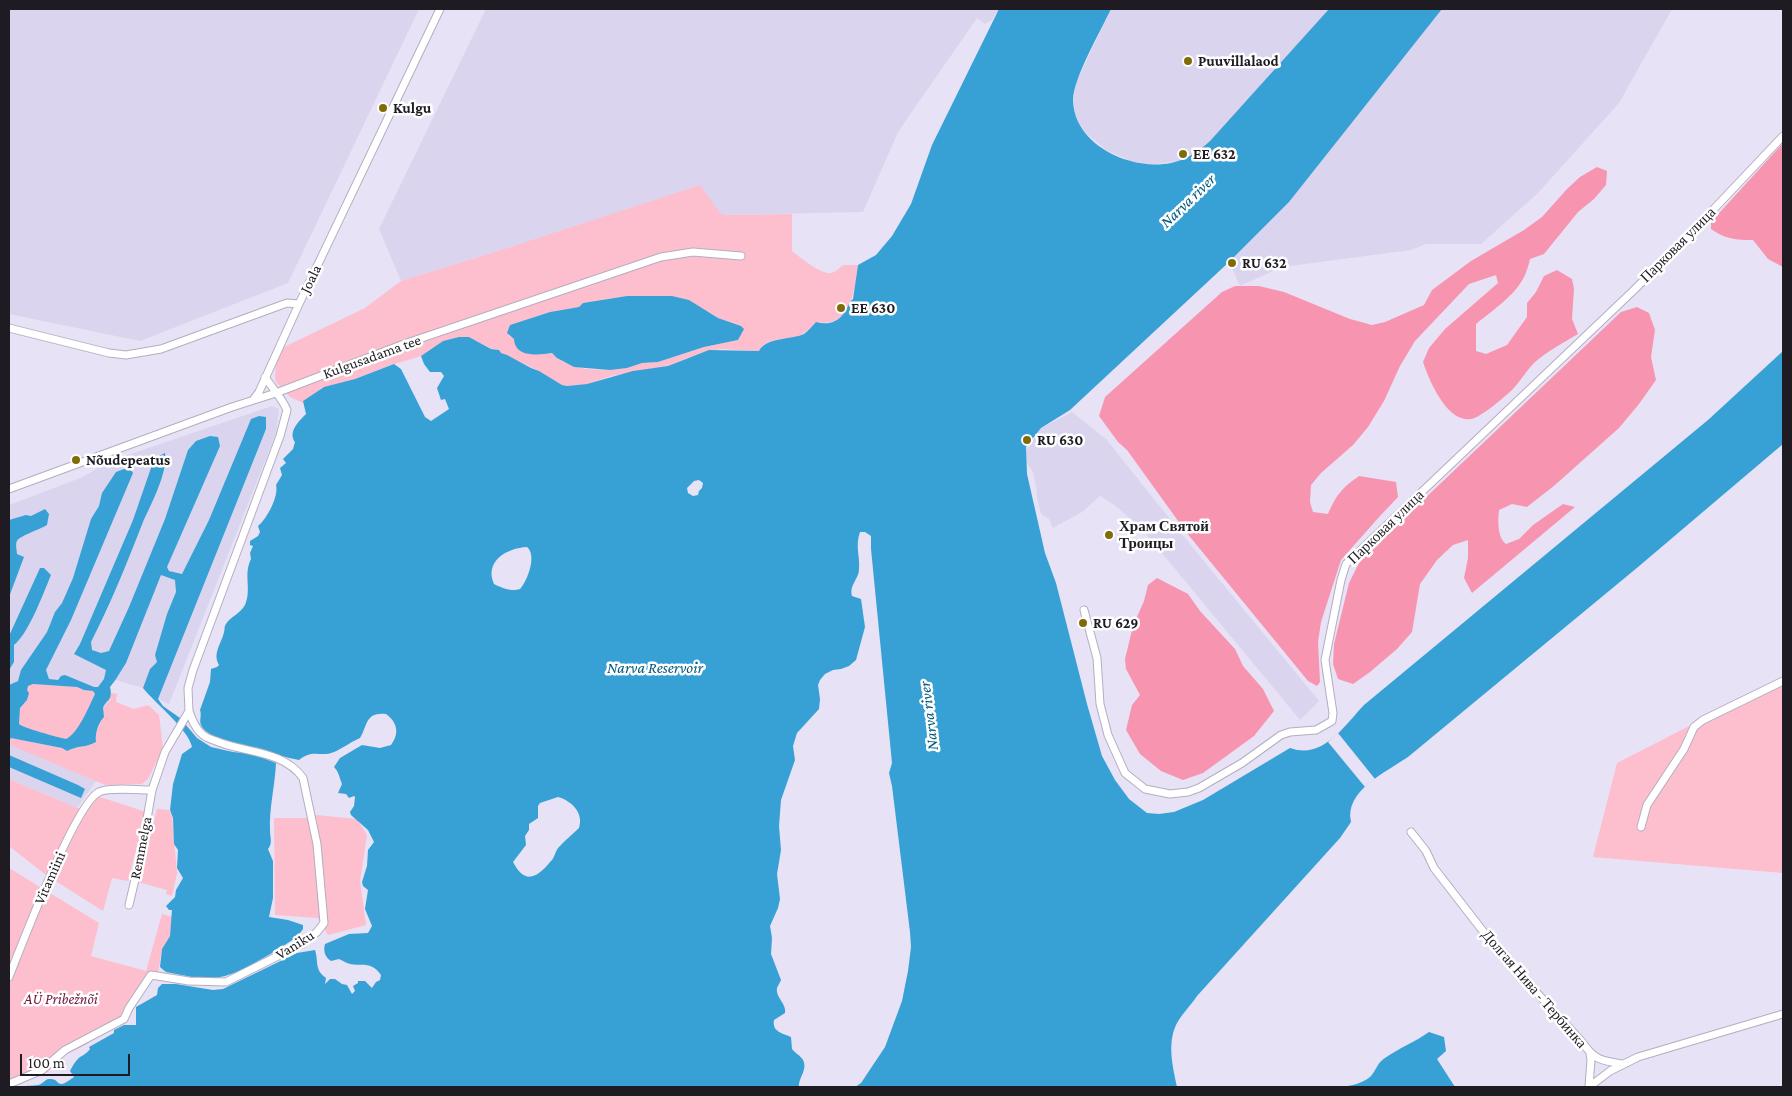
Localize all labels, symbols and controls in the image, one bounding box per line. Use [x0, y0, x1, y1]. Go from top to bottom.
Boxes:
place label: Puuvillalaod [1198, 52, 1279, 70]
marker: Puuvillalaod [1182, 55, 1194, 67]
place label: Kulgu [393, 99, 431, 117]
marker: Kulgu [377, 102, 389, 114]
place label: EE 632 [1193, 145, 1236, 163]
marker: EE 632 [1177, 148, 1189, 160]
water label: Narva river [1156, 170, 1220, 232]
street label: Парковая улица [1637, 204, 1719, 286]
place label: RU 632 [1242, 254, 1287, 272]
marker: RU 632 [1226, 257, 1238, 269]
street label: Joala [296, 262, 326, 296]
place label: EE 630 [851, 299, 895, 317]
marker: EE 630 [835, 302, 847, 314]
street label: Kulgusadama tee [321, 331, 423, 383]
place label: RU 630 [1037, 431, 1083, 449]
marker: RU 630 [1021, 434, 1033, 446]
place label: Nõudepeatus [86, 451, 170, 469]
marker: Nõudepeatus [70, 454, 82, 466]
street label: Парковая улица [1344, 486, 1428, 568]
place label: Храм Святой Троицы [1119, 517, 1209, 552]
marker: Храм Святой Троицы [1103, 529, 1115, 541]
place label: RU 629 [1093, 614, 1139, 632]
marker: RU 629 [1077, 617, 1089, 629]
water label: Narva Reservoir [607, 658, 703, 678]
water label: Narva river [915, 680, 943, 752]
street label: Remmelga [126, 815, 156, 881]
street label: Vitamiini [30, 849, 70, 907]
street label: Vaniku [272, 926, 318, 964]
street label: Долгая Нива - Тербинка [1478, 926, 1590, 1052]
park label: AÜ Pribežnõi [24, 990, 98, 1008]
scale bar [22, 1044, 132, 1076]
text: 100 m [28, 1055, 65, 1071]

